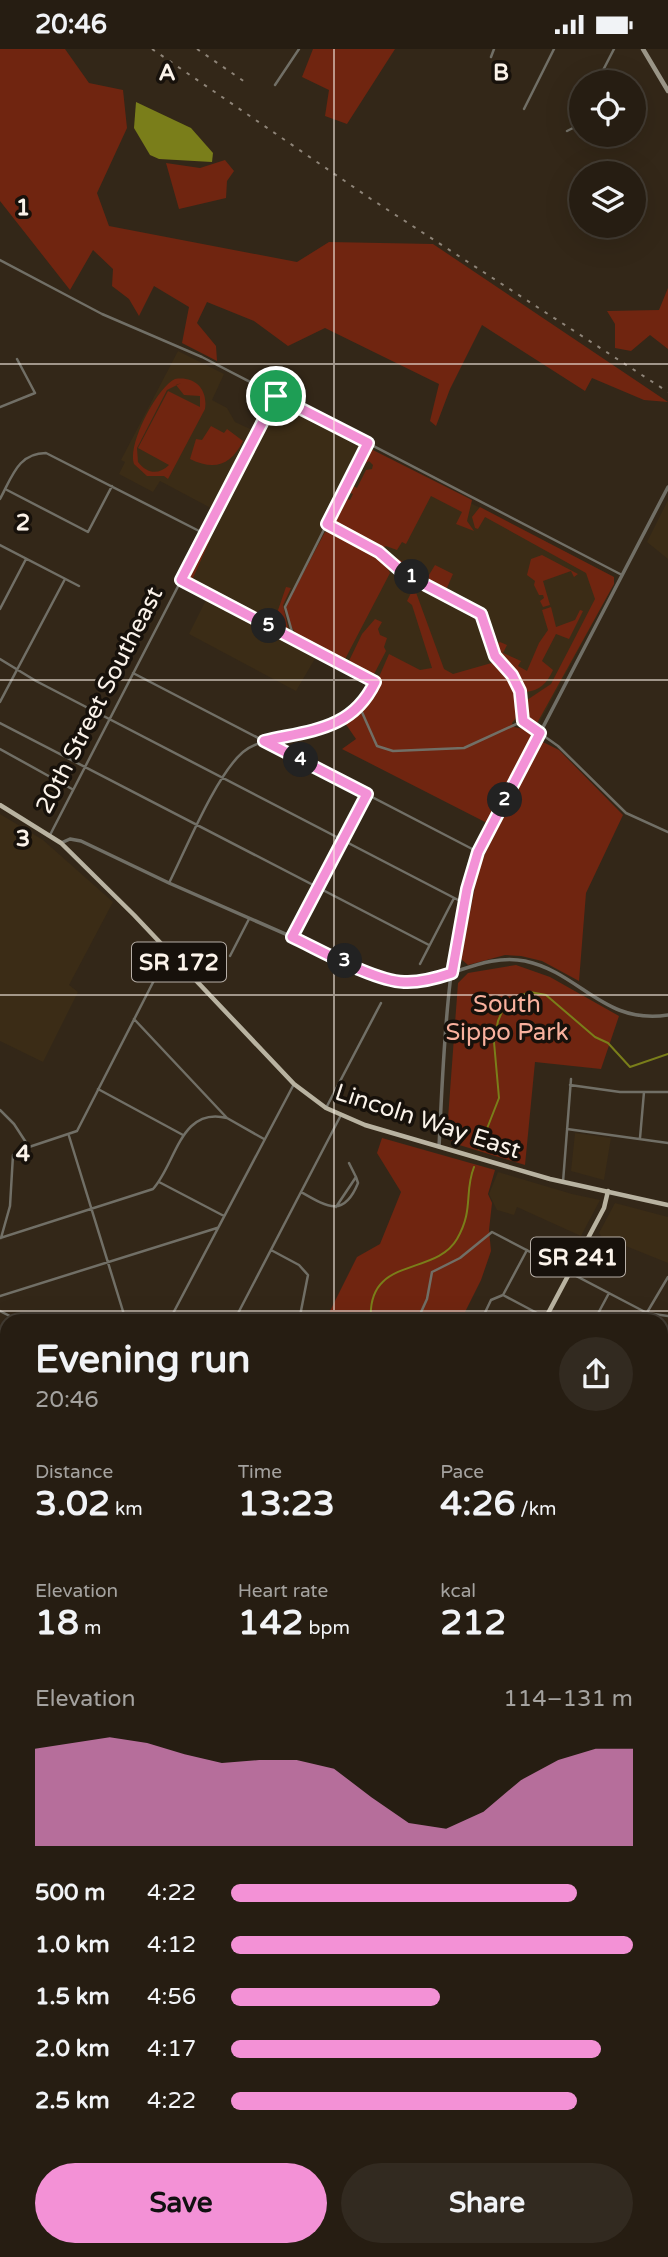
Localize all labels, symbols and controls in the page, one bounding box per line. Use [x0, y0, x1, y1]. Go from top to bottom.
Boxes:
text: 20:46 [35, 9, 107, 40]
text: A [158, 59, 176, 87]
text: B [493, 59, 509, 87]
map controls [569, 70, 646, 238]
button: locate [569, 70, 646, 147]
button: layers [569, 161, 646, 238]
text: 1 [16, 194, 30, 222]
pin [246, 366, 306, 426]
icon: arrive [257, 377, 295, 415]
text: 2 [16, 509, 30, 537]
pin: 1 [394, 559, 430, 595]
text: 1 [406, 565, 417, 587]
street label: 20th Street Southeast [30, 582, 169, 818]
pin: 5 [252, 609, 286, 643]
text: 5 [263, 614, 274, 636]
pin: 4 [284, 743, 318, 777]
text: 4 [295, 748, 306, 770]
pin: 2 [488, 783, 522, 817]
text: 2 [499, 788, 510, 810]
text: 3 [16, 825, 30, 853]
road number: SR 172 [132, 942, 226, 981]
pin: 3 [328, 943, 362, 979]
text: 3 [339, 949, 350, 971]
park label: South Sippo Park [446, 990, 568, 1047]
street label: Lincoln Way East [331, 1078, 524, 1165]
text: 4 [16, 1140, 31, 1168]
road number: SR 241 [531, 1238, 625, 1277]
text: Evening run [35, 1337, 250, 1383]
button: share [559, 1337, 633, 1411]
text: 20:46 [35, 1386, 99, 1414]
text: Distance [35, 1461, 113, 1483]
text: Time [238, 1461, 282, 1483]
text: Pace [440, 1461, 484, 1483]
text: 3.02 [35, 1483, 110, 1525]
text: 13:23 [238, 1483, 335, 1525]
text: 4:26 [440, 1483, 515, 1525]
text: km [110, 1498, 143, 1520]
text: /km [515, 1498, 557, 1520]
text: Elevation [35, 1580, 118, 1602]
text: Heart rate [238, 1580, 328, 1602]
text: kcal [440, 1580, 476, 1602]
text: 18 [35, 1602, 79, 1644]
text: 142 [238, 1602, 304, 1644]
text: 212 [440, 1602, 506, 1644]
text: m [79, 1617, 101, 1639]
text: bpm [304, 1617, 350, 1639]
text: Elevation [35, 1685, 136, 1713]
text: 114–131 m [503, 1685, 633, 1713]
text: 500 m [35, 1879, 105, 1907]
text: 4:22 [147, 1879, 196, 1907]
text: 1.0 km [35, 1931, 110, 1959]
text: 4:12 [147, 1931, 196, 1959]
text: 1.5 km [35, 1983, 110, 2011]
text: 4:56 [147, 1983, 196, 2011]
text: 2.0 km [35, 2035, 110, 2063]
text: 4:17 [147, 2035, 196, 2063]
text: 2.5 km [35, 2087, 110, 2115]
text: 4:22 [147, 2087, 196, 2115]
button: Save [35, 2163, 327, 2243]
button: Share [341, 2163, 633, 2243]

